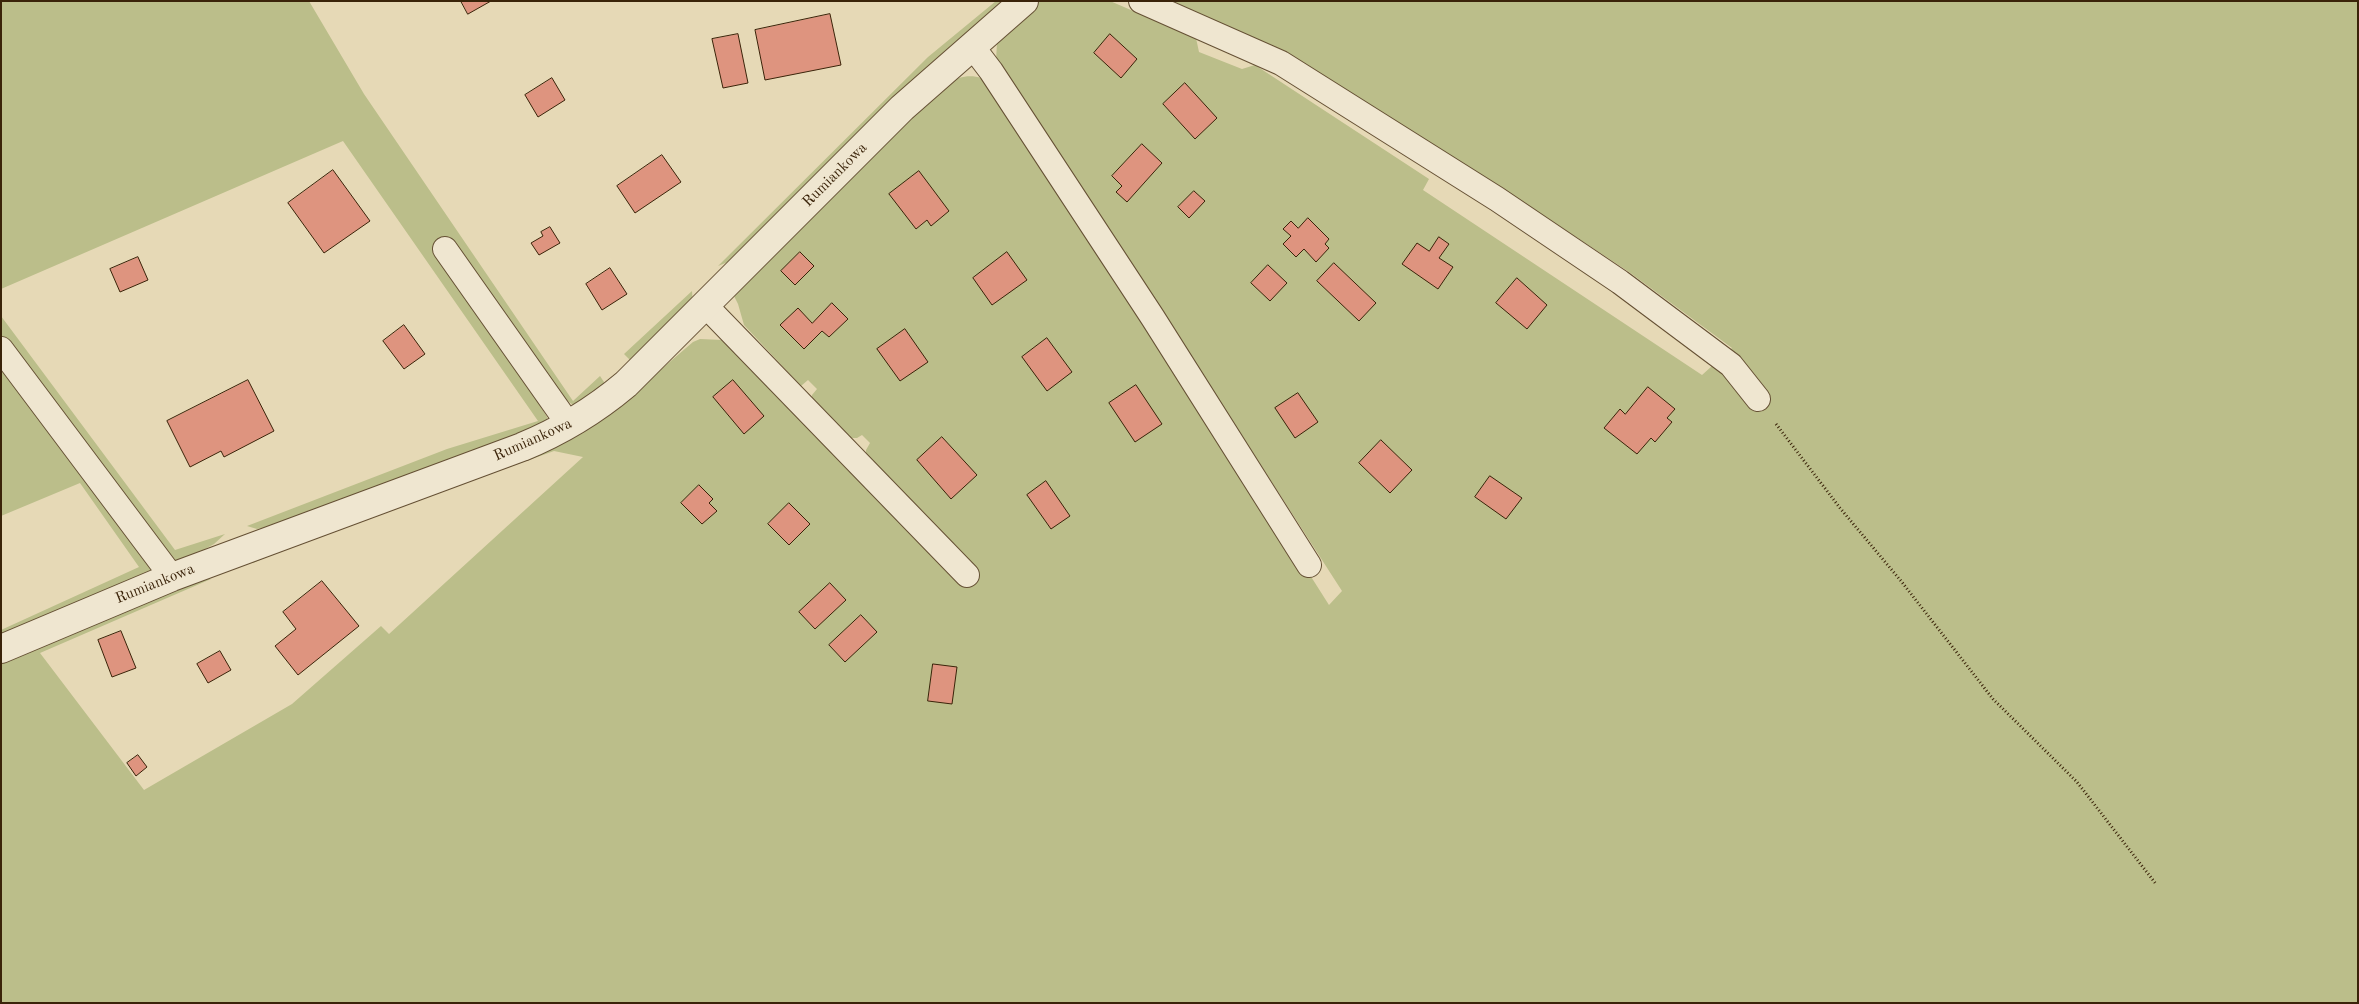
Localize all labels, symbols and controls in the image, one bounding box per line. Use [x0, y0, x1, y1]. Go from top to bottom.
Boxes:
street label: Rumiankowa [799, 139, 871, 211]
street label: Rumiankowa [491, 415, 575, 465]
street label: Rumiankowa [113, 560, 197, 608]

